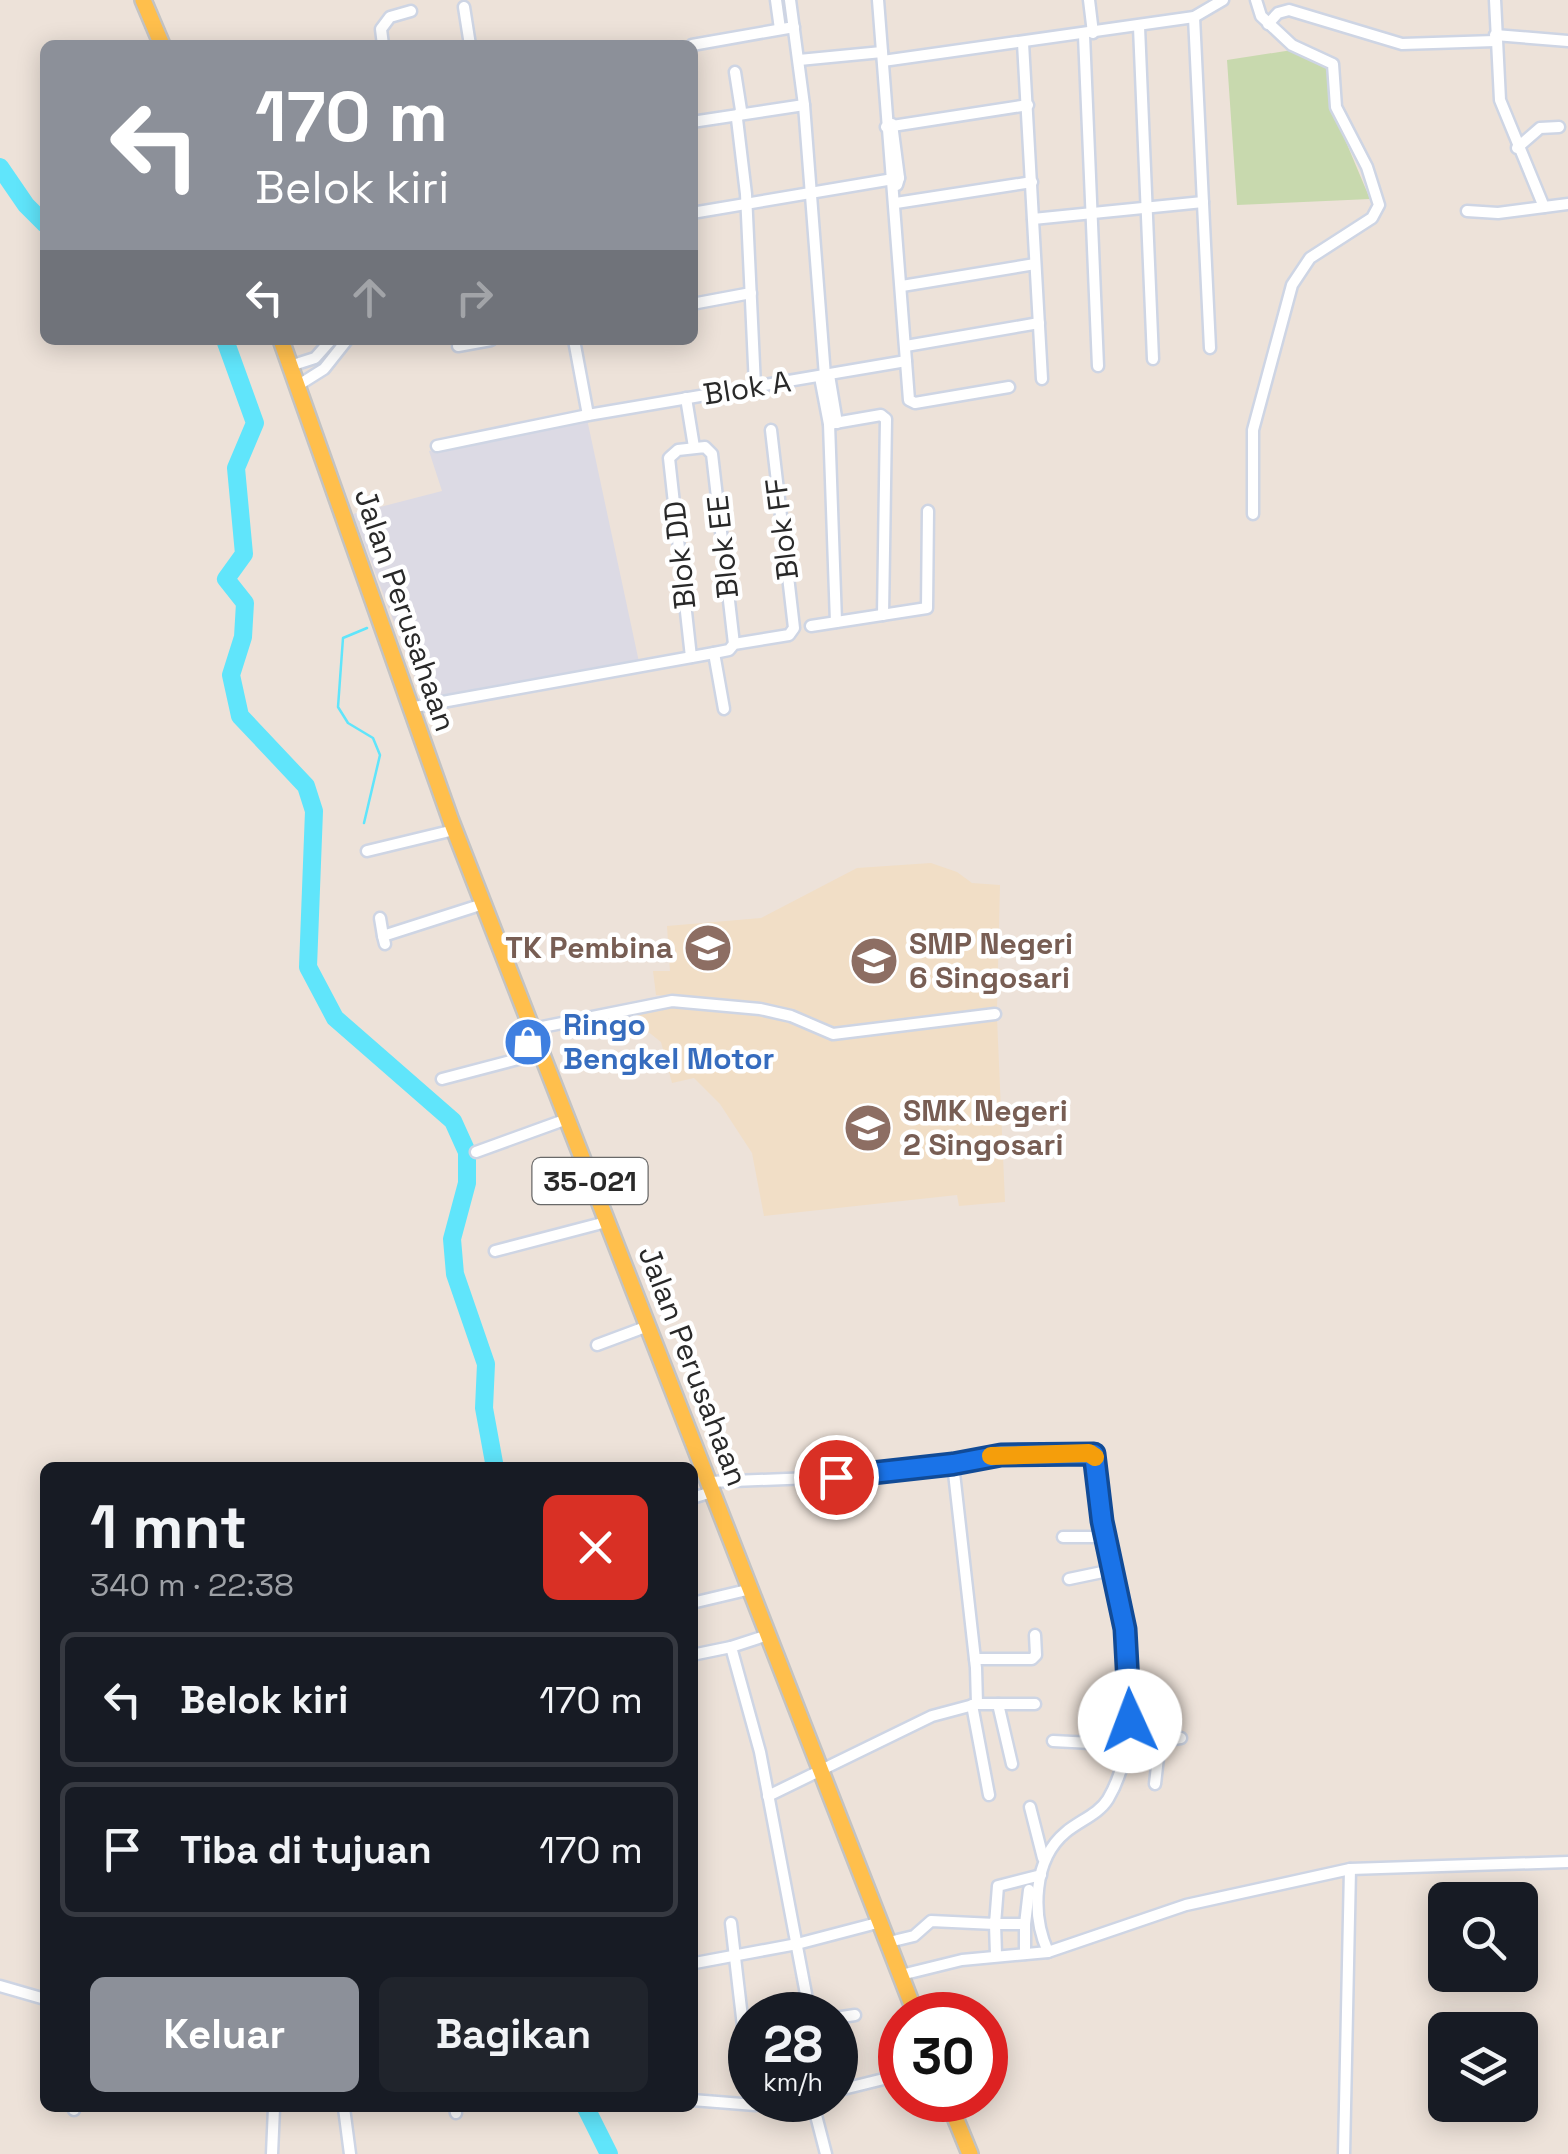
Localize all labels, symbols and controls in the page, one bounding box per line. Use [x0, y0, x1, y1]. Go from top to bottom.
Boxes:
text: 170 m [255, 72, 448, 161]
icon: left [90, 80, 220, 210]
text: Belok kiri [255, 159, 449, 216]
icon: left [237, 270, 292, 325]
icon: ahead [342, 270, 397, 325]
icon: right [447, 270, 502, 325]
street label: Blok A [700, 361, 794, 414]
street label: Blok FF [756, 476, 807, 582]
street label: Jalan Perusahaan [346, 483, 465, 736]
street label: Blok EE [698, 494, 747, 600]
street label: Blok DD [654, 499, 705, 611]
school or university icon: TK Pembina [682, 922, 734, 974]
place label: SMP Negeri 6 Singosari [909, 924, 1073, 997]
place label: TK Pembina [505, 928, 673, 967]
school or university icon: SMP Negeri 6 Singosari [848, 935, 900, 987]
place label: Ringo Bengkel Motor [563, 1005, 775, 1078]
shop icon: Ringo Bengkel Motor [502, 1016, 554, 1068]
place label: SMK Negeri 2 Singosari [903, 1091, 1068, 1164]
school or university icon: SMK Negeri 2 Singosari [842, 1102, 894, 1154]
road number: 35-021 [532, 1158, 648, 1204]
street label: Jalan Perusahaan [630, 1240, 757, 1491]
pin [794, 1435, 879, 1520]
icon: arrive [809, 1450, 864, 1505]
text: 1 mnt [90, 1489, 247, 1566]
button: close [543, 1495, 648, 1600]
text: 340 m · 22:38 [90, 1565, 294, 1605]
position arrow [1078, 1669, 1182, 1773]
icon: left [95, 1672, 150, 1727]
text: Belok kiri [180, 1676, 348, 1724]
text: 170 m [539, 1676, 643, 1724]
icon: arrive [95, 1822, 150, 1877]
text: Tiba di tujuan [180, 1826, 432, 1874]
text: 170 m [539, 1826, 643, 1874]
map controls [1428, 1882, 1538, 2122]
button: search [1428, 1882, 1538, 1992]
button: Keluar [90, 1977, 359, 2092]
button: Bagikan [379, 1977, 648, 2092]
speed limit sign: 30 [878, 1992, 1008, 2122]
button: layers [1428, 2012, 1538, 2122]
text: 28 [763, 2013, 823, 2077]
text: km/h [763, 2066, 823, 2098]

